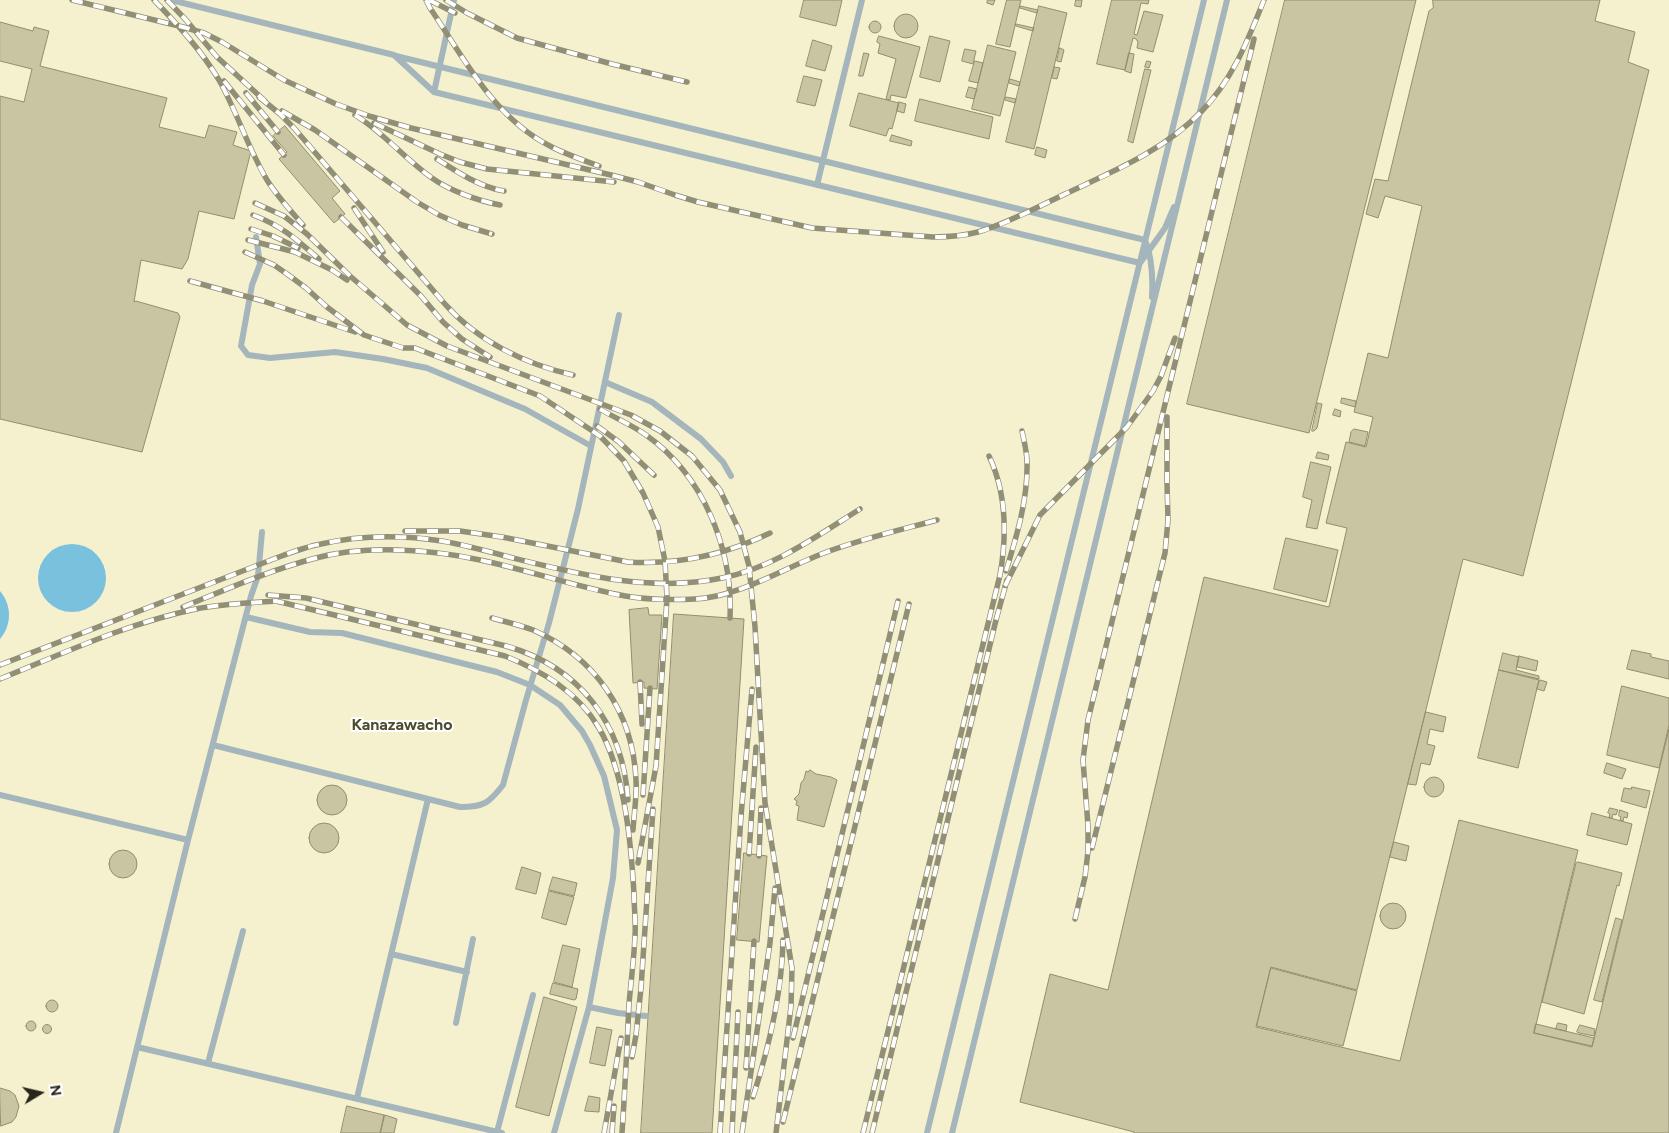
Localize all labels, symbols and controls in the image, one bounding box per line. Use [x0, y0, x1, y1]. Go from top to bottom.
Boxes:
district label: Kanazawacho [351, 715, 453, 735]
north arrow [15, 1068, 65, 1118]
text: N [46, 1084, 65, 1097]

